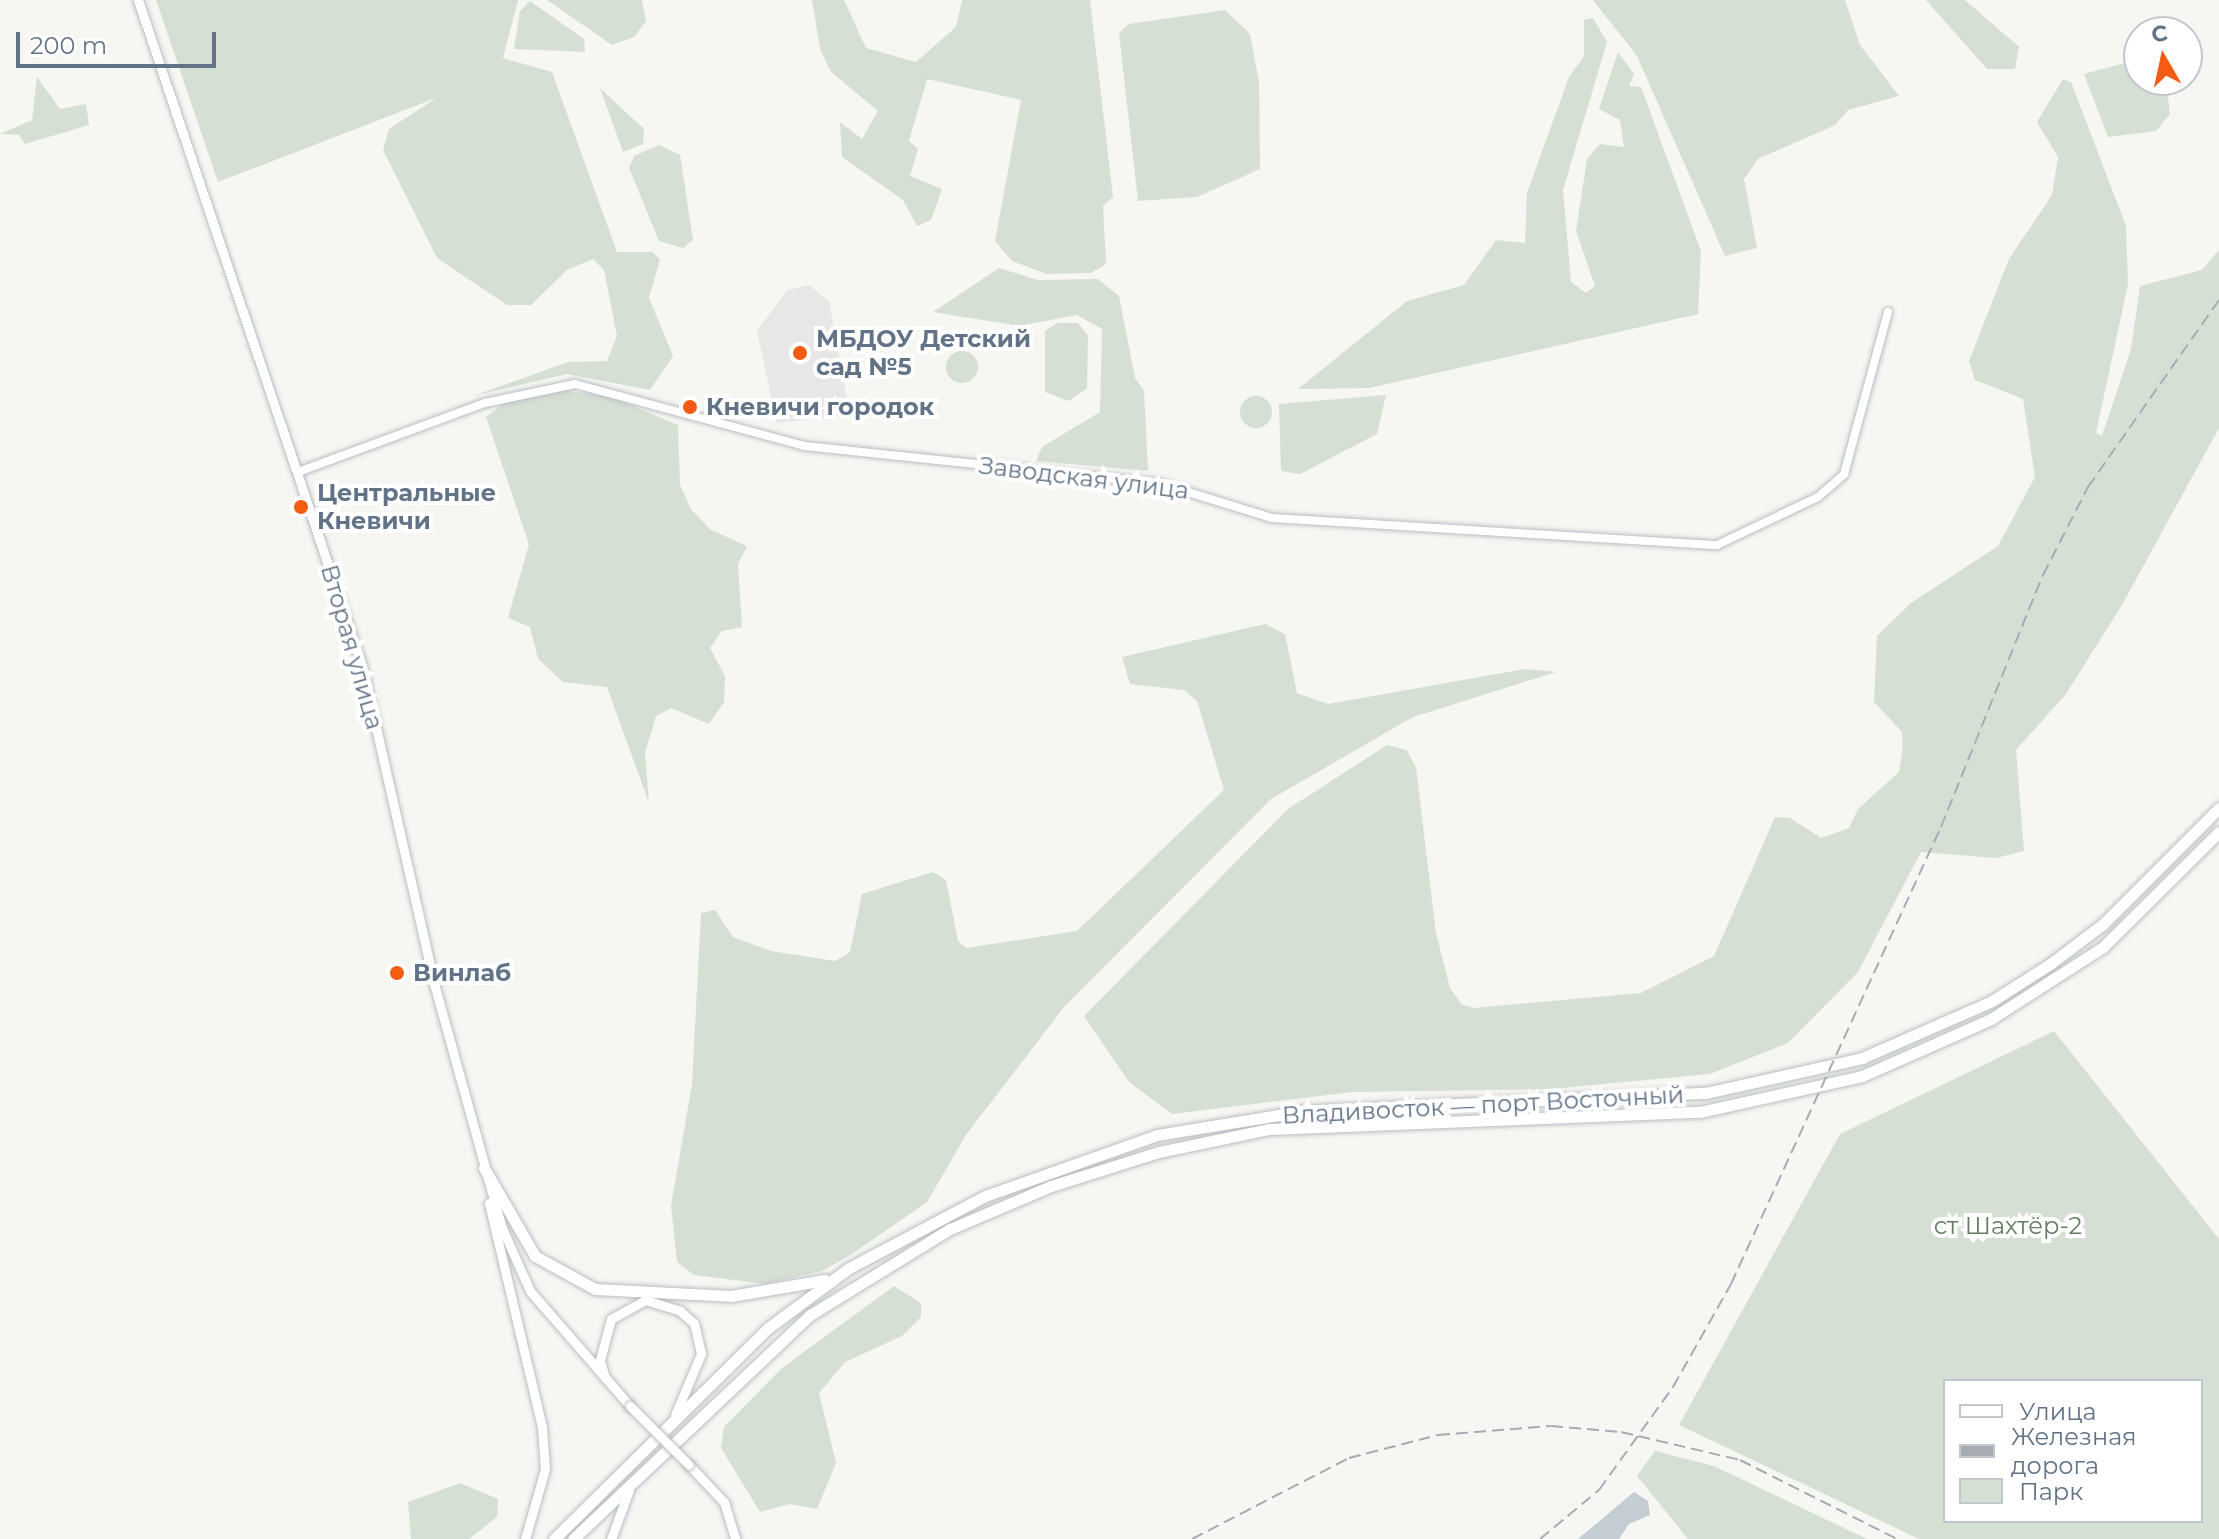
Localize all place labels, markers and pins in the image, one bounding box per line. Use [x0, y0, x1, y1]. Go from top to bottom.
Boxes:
place label: МБДОУ Детский сад №5 [816, 325, 1031, 381]
marker: МБДОУ Детский сад №5 [791, 344, 809, 362]
place label: Кневичи городок [706, 393, 934, 421]
marker: Кневичи городок [681, 398, 699, 416]
place label: Центральные Кневичи [317, 479, 496, 535]
marker: Центральные Кневичи [292, 498, 310, 516]
place label: Винлаб [413, 959, 511, 987]
marker: Винлаб [388, 964, 406, 982]

